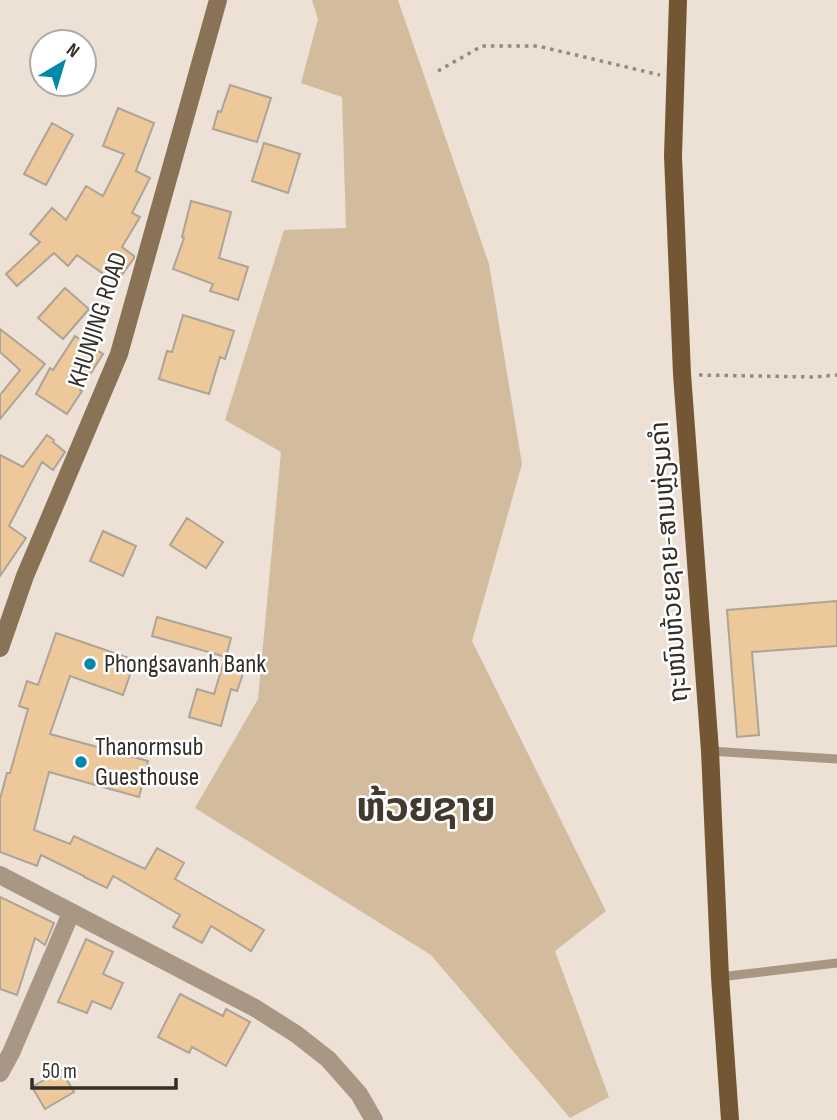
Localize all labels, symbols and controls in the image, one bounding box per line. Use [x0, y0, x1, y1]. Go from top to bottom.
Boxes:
north arrow [28, 28, 98, 98]
text: N [61, 39, 84, 63]
street label: KHUNJING ROAD [62, 248, 134, 392]
street label: ຖະໜົນຫ້ວຍຊາຍ-ສາມຫຼ່ຽມຄຳ [645, 420, 695, 704]
place label: Phongsavanh Bank [104, 649, 266, 680]
marker: Phongsavanh Bank [82, 656, 98, 672]
place label: Thanormsub Guesthouse [95, 732, 204, 793]
marker: Thanormsub Guesthouse [73, 754, 89, 770]
district label: ຫ້ວຍຊາຍ [356, 785, 496, 833]
scale bar [32, 1046, 175, 1090]
text: 50 m [42, 1059, 77, 1084]

